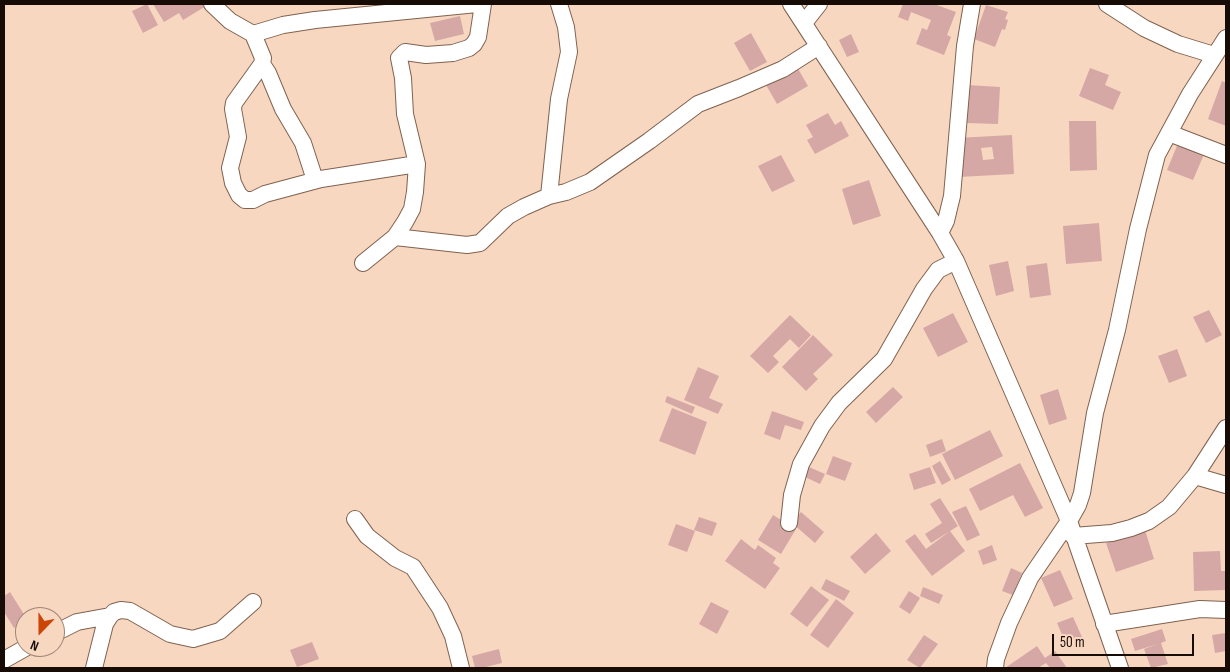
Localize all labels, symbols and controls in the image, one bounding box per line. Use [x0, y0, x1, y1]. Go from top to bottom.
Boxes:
north arrow [15, 607, 65, 657]
scale bar [1055, 624, 1198, 656]
text: 50 m [1060, 633, 1085, 652]
text: N [28, 636, 41, 655]

